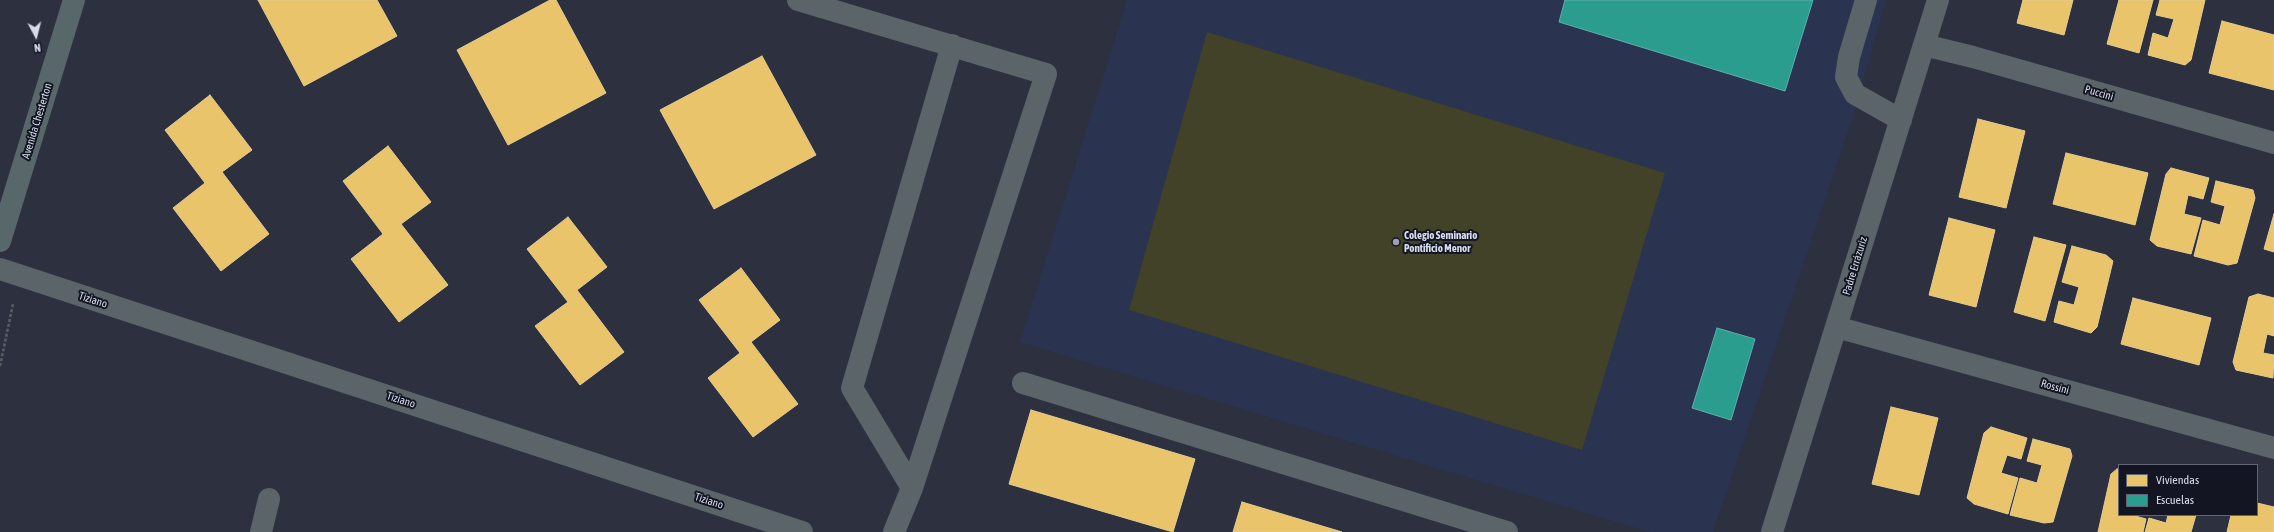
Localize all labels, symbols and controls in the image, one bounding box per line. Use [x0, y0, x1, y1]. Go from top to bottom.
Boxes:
north arrow [16, 16, 56, 56]
text: N [34, 42, 41, 54]
street label: Avenida Chesterton [19, 82, 55, 160]
street label: Puccini [2083, 83, 2115, 103]
place label: Colegio Seminario Pontificio Menor [1404, 229, 1477, 255]
street label: Padre Errázuriz [1840, 235, 1870, 297]
marker: Colegio Seminario Pontificio Menor [1391, 237, 1401, 247]
street label: Tiziano [77, 289, 109, 311]
street label: Rossini [2039, 377, 2071, 397]
street label: Tiziano [385, 389, 417, 411]
legend [2118, 464, 2258, 516]
text: Viviendas [2156, 473, 2199, 487]
street label: Tiziano [693, 490, 725, 512]
text: Escuelas [2156, 493, 2194, 507]

